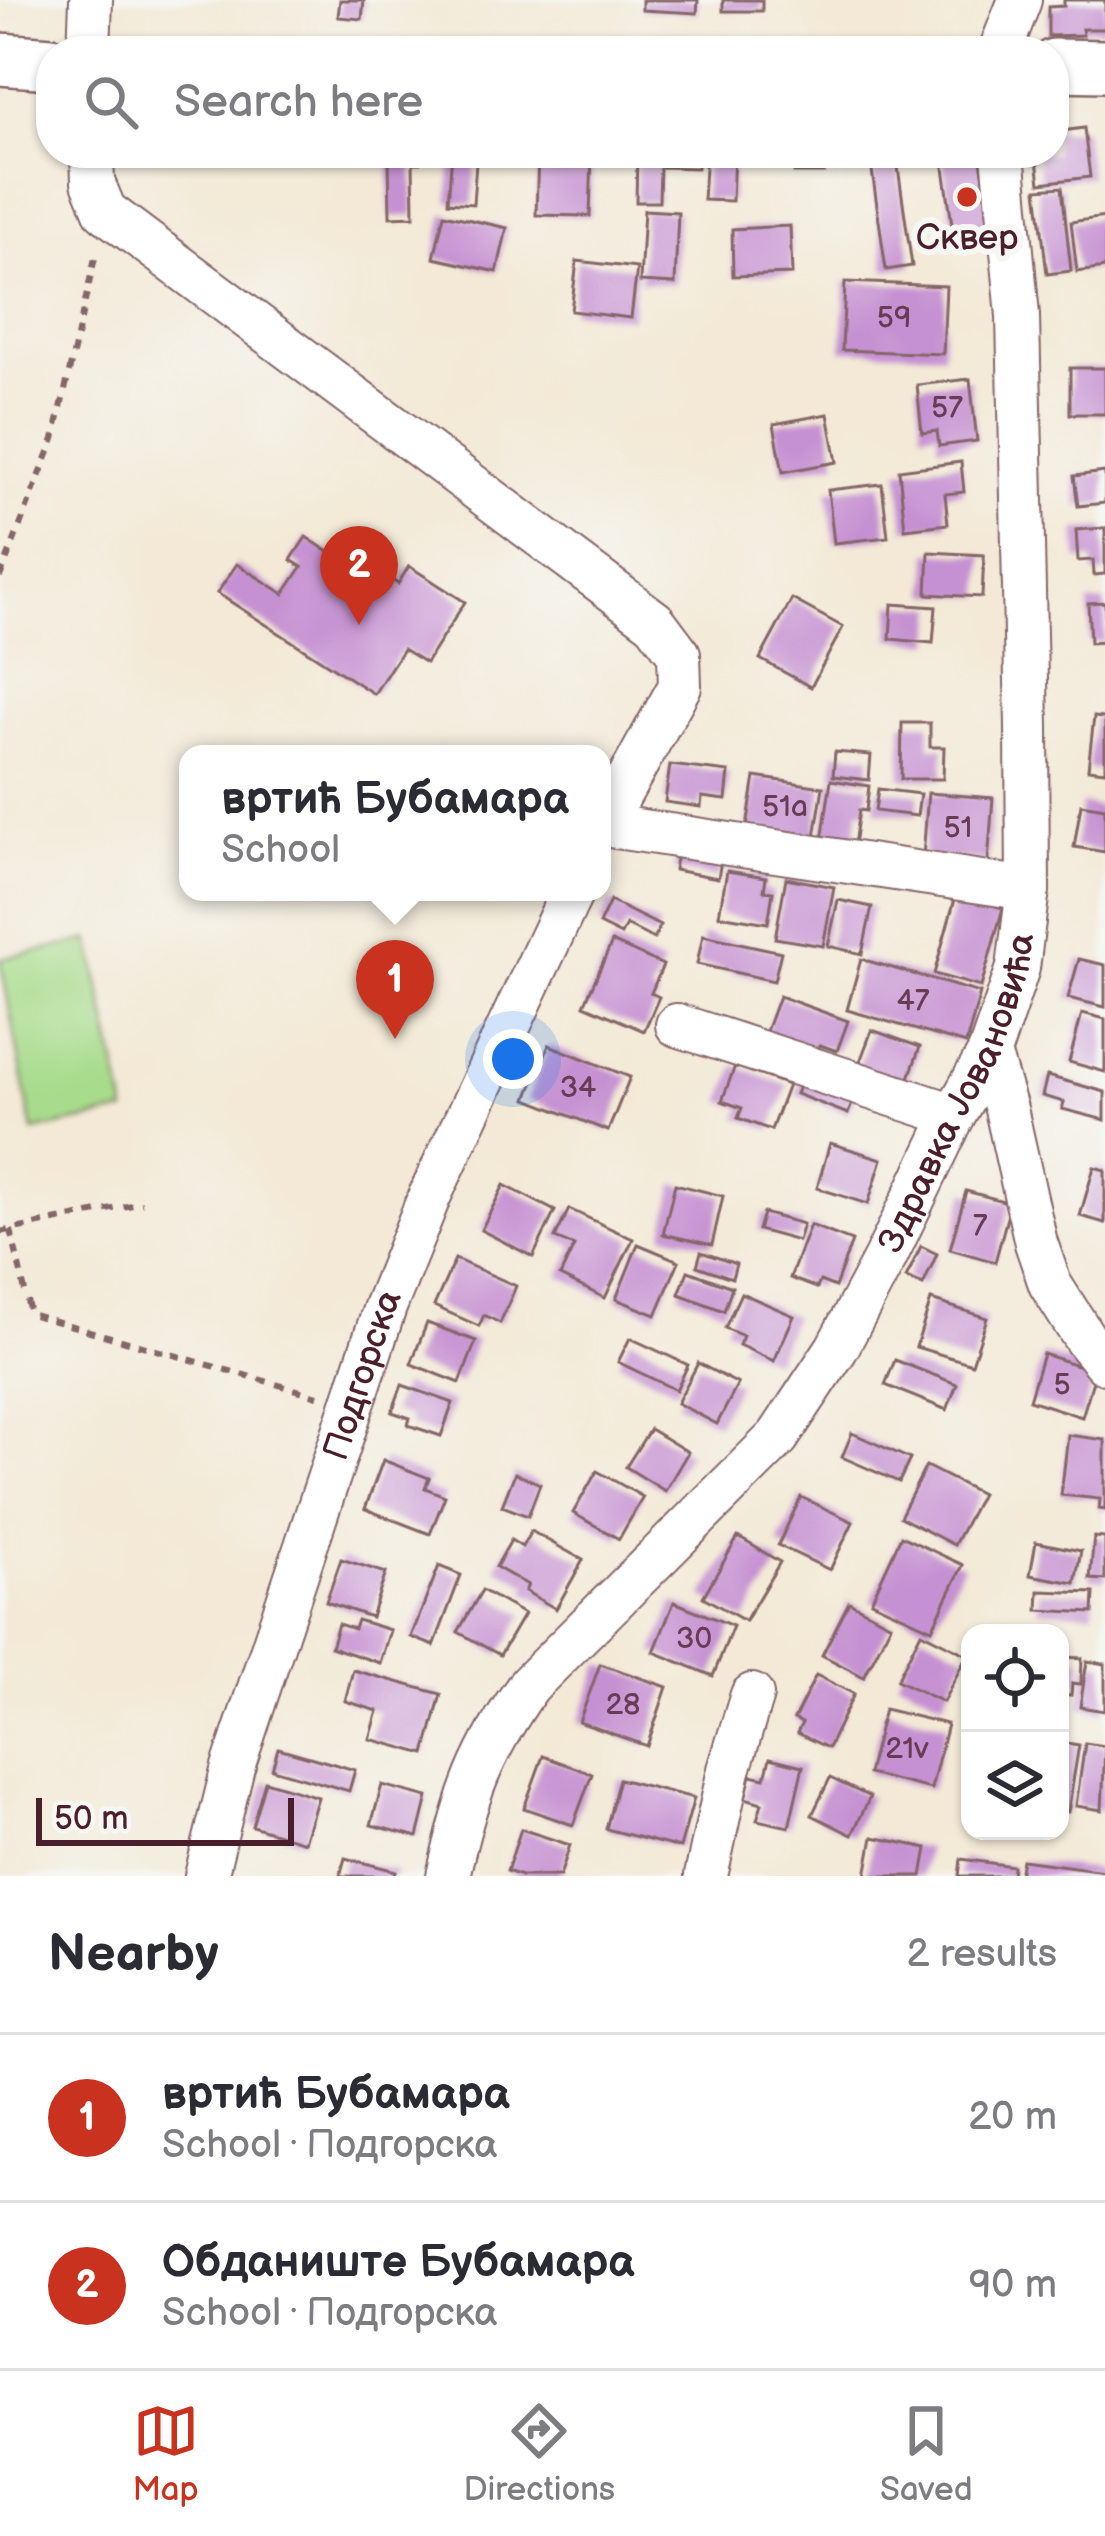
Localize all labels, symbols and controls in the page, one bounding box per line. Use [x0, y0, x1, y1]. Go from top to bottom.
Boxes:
search box [36, 36, 1069, 168]
icon: search [78, 69, 144, 135]
text: Search here [174, 75, 423, 130]
marker: Сквер [954, 184, 980, 210]
place label: Сквер [916, 217, 1018, 260]
house number: 59 [877, 300, 911, 336]
house number: 57 [931, 390, 963, 426]
pin: 2 [320, 526, 398, 625]
popup [179, 745, 611, 901]
text: вртић Бубамара [221, 772, 569, 827]
house number: 51a [762, 789, 808, 825]
house number: 51 [944, 810, 972, 846]
text: School [221, 827, 340, 874]
street label: Здравка Јовановића [869, 931, 1044, 1260]
pin: 1 [356, 940, 434, 1039]
house number: 47 [896, 983, 930, 1019]
your location [483, 1029, 543, 1089]
house number: 34 [560, 1070, 596, 1106]
house number: 7 [973, 1208, 988, 1244]
street label: Подгорска [314, 1284, 411, 1466]
house number: 5 [1053, 1367, 1071, 1403]
house number: 30 [676, 1621, 712, 1657]
map controls [961, 1624, 1069, 1840]
button: locate [961, 1624, 1069, 1732]
house number: 28 [605, 1687, 641, 1723]
house number: 21v [885, 1731, 929, 1767]
button: layers [961, 1732, 1069, 1840]
scale bar [36, 1792, 294, 1845]
text: 50 m [54, 1799, 129, 1839]
text: Nearby [48, 1924, 219, 1985]
text: 2 results [906, 1931, 1057, 1978]
text: вртић Бубамара [162, 2067, 510, 2122]
text: 1 [79, 2094, 95, 2141]
text: 20 m [968, 2094, 1057, 2141]
text: School · Подгорска [162, 2122, 497, 2169]
text: Обданиште Бубамара [162, 2235, 634, 2290]
text: 2 [75, 2262, 99, 2309]
text: 90 m [969, 2262, 1057, 2309]
text: School · Подгорска [162, 2290, 497, 2337]
tab: Map [132, 2398, 199, 2510]
tab: Directions [463, 2398, 615, 2510]
tab: Saved [880, 2398, 973, 2510]

